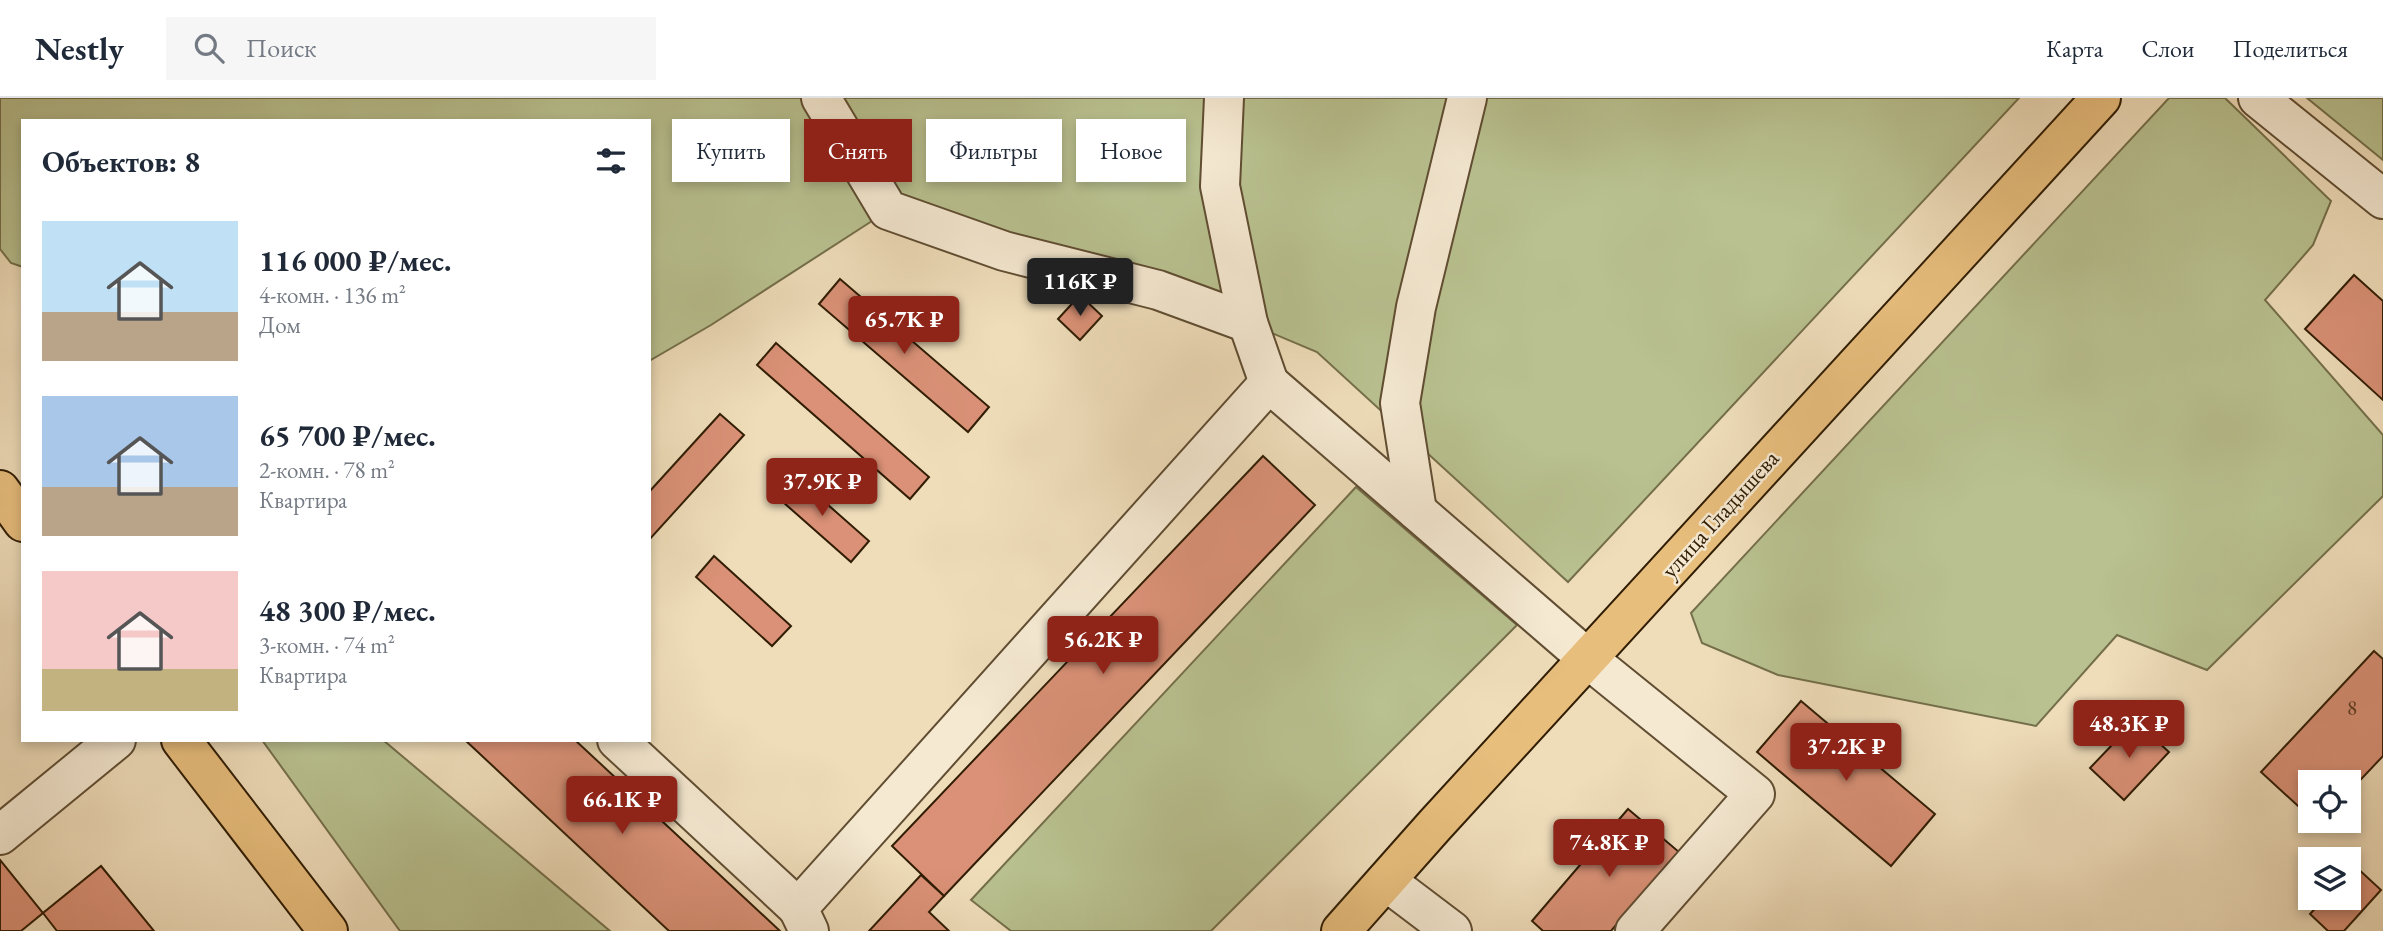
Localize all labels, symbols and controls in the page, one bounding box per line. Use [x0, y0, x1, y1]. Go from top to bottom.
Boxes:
search box [166, 17, 656, 80]
text: Nestly [35, 27, 124, 70]
icon: search [190, 29, 228, 67]
text: Поиск [246, 31, 317, 65]
text: Карта [2046, 33, 2103, 64]
text: Слои [2141, 33, 2195, 64]
text: Поделиться [2233, 33, 2348, 64]
chip: Купить [672, 119, 790, 182]
chip: Снять [804, 119, 912, 182]
chip: Фильтры [926, 119, 1062, 182]
chip: Новое [1076, 119, 1186, 182]
text: Объектов: 8 [42, 142, 200, 181]
icon: filters [592, 142, 630, 180]
text: 116 000 ₽/мес. [259, 241, 452, 280]
icon: home [98, 249, 182, 333]
pin: 116K ₽ [1023, 258, 1137, 318]
text: 116K ₽ [1043, 266, 1117, 296]
text: 4-комн. · 136 m² [259, 280, 406, 310]
pin: 65.7K ₽ [839, 296, 969, 356]
text: 65.7K ₽ [864, 304, 944, 334]
text: Дом [259, 310, 301, 340]
text: 65 700 ₽/мес. [259, 416, 436, 455]
icon: home [98, 424, 182, 508]
street label: улица Гладышева [1654, 443, 1786, 584]
text: 2-комн. · 78 m² [259, 455, 395, 485]
pin: 37.9K ₽ [757, 458, 887, 518]
text: 37.9K ₽ [782, 466, 862, 496]
text: Квартира [259, 485, 347, 515]
text: 48 300 ₽/мес. [259, 591, 436, 630]
icon: home [98, 599, 182, 683]
pin: 56.2K ₽ [1038, 616, 1168, 676]
text: 56.2K ₽ [1063, 624, 1143, 654]
text: 3-комн. · 74 m² [259, 630, 395, 660]
text: Квартира [259, 660, 347, 690]
house number: 8 [2347, 694, 2357, 721]
pin: 48.3K ₽ [2064, 700, 2194, 760]
text: 48.3K ₽ [2089, 708, 2169, 738]
pin: 37.2K ₽ [1781, 724, 1911, 783]
text: 37.2K ₽ [1806, 731, 1886, 761]
map controls [2298, 770, 2361, 910]
button: locate [2298, 770, 2361, 833]
pin: 66.1K ₽ [557, 776, 687, 836]
text: 66.1K ₽ [582, 784, 662, 814]
pin: 74.8K ₽ [1544, 820, 1674, 879]
text: 74.8K ₽ [1569, 827, 1649, 857]
button: layers [2298, 847, 2361, 910]

